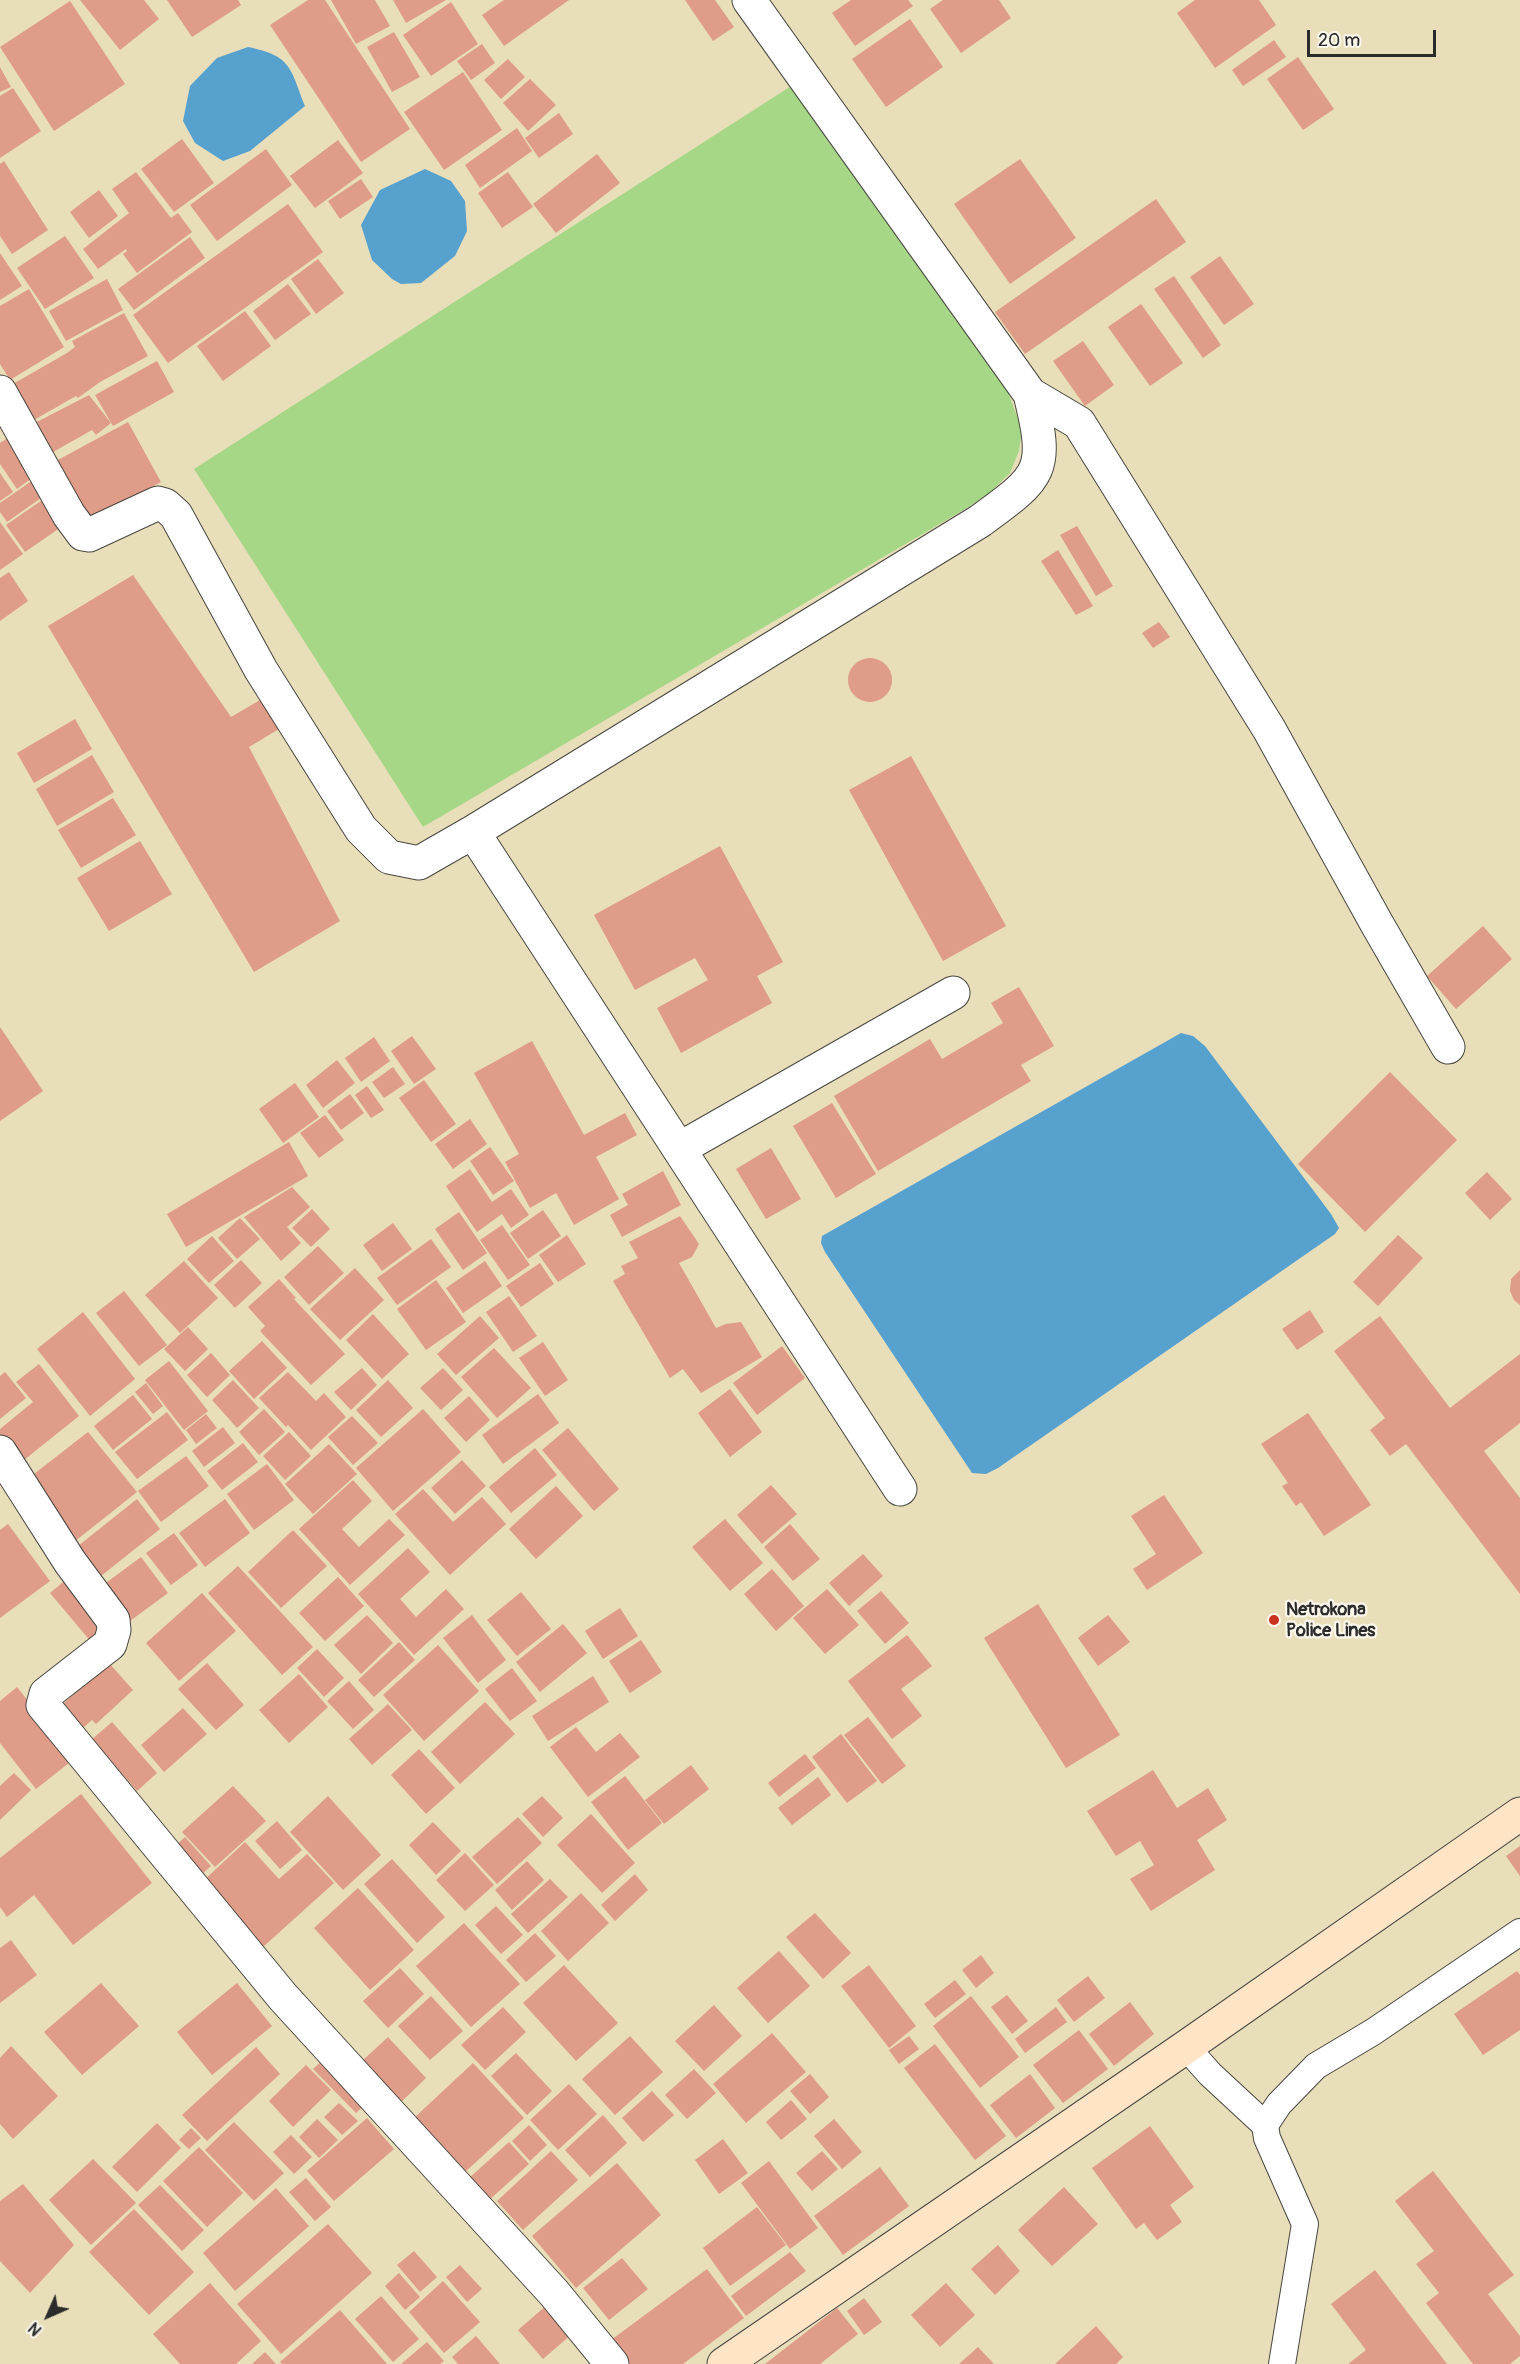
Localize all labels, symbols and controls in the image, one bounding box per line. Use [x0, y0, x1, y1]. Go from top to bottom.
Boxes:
scale bar [1310, 18, 1439, 56]
text: 20 m [1318, 29, 1360, 52]
place label: Netrokona Police Lines [1286, 1599, 1375, 1642]
marker: Netrokona Police Lines [1267, 1613, 1281, 1627]
north arrow [18, 2286, 78, 2346]
text: N [24, 2318, 46, 2340]

